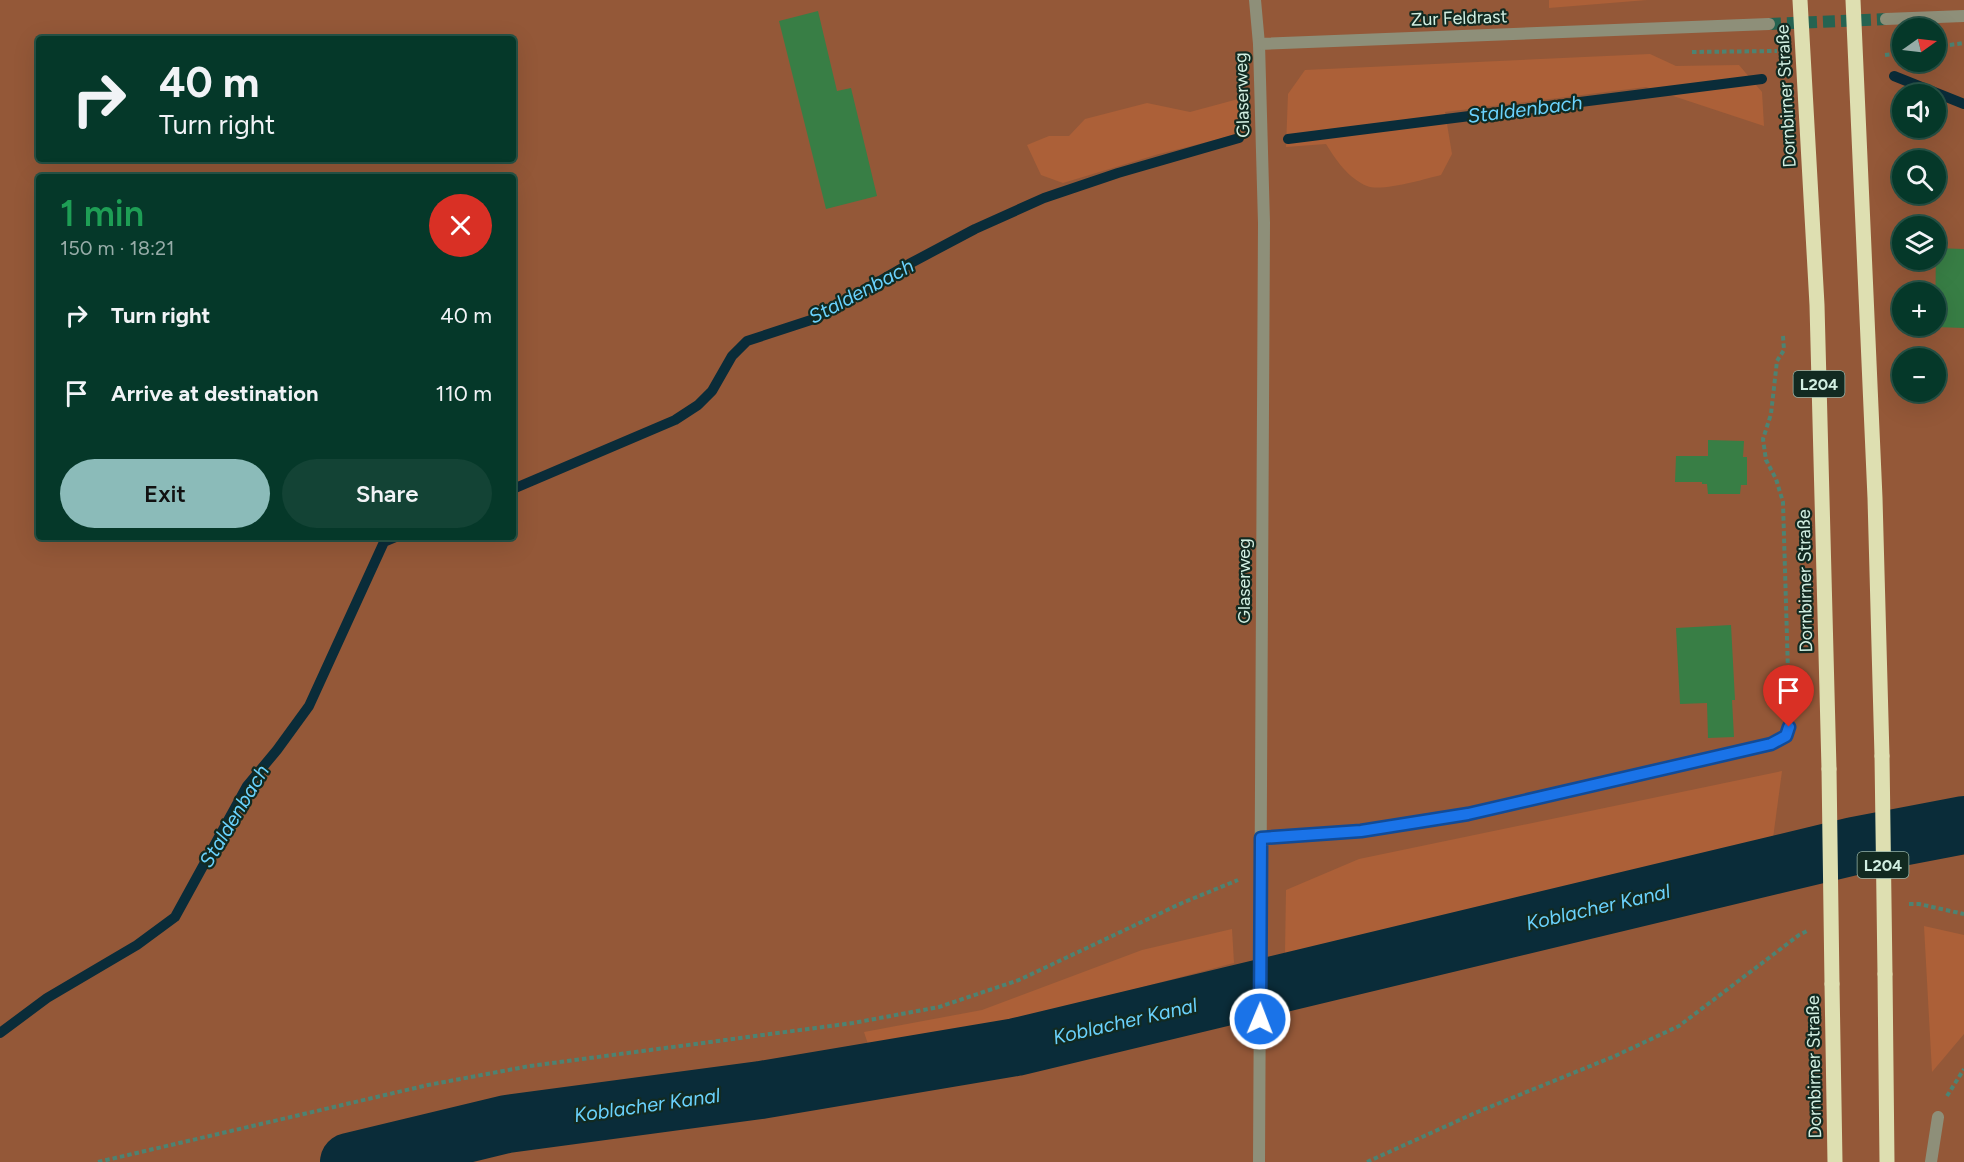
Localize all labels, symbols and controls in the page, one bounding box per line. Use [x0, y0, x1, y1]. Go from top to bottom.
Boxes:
street label: Zur Feldrast [1410, 5, 1508, 31]
north arrow [1892, 18, 1946, 72]
map controls [1892, 18, 1946, 402]
street label: Dornbirner Straße [1771, 24, 1801, 168]
street label: Glaserweg [1230, 52, 1254, 138]
text: 40 m [159, 57, 259, 108]
icon: right [60, 60, 138, 138]
button: sound [1892, 84, 1946, 138]
water label: Staldenbach [1466, 90, 1584, 128]
text: Turn right [159, 108, 275, 141]
button: search [1892, 150, 1946, 204]
text: 1 min [60, 192, 144, 235]
button: close [429, 194, 492, 257]
button: layers [1892, 216, 1946, 270]
text: 150 m · 18:21 [60, 236, 175, 260]
water label: Staldenbach [804, 253, 918, 329]
button: + [1892, 282, 1946, 336]
icon: right [60, 299, 93, 332]
text: Turn right [111, 302, 210, 329]
text: 40 m [440, 302, 492, 329]
button: − [1892, 348, 1946, 402]
road number: L204 [1794, 371, 1844, 397]
icon: arrive [60, 377, 93, 410]
text: Arrive at destination [111, 380, 319, 407]
text: 110 m [436, 380, 492, 407]
button: Exit [60, 459, 270, 528]
button: Share [282, 459, 492, 528]
street label: Dornbirner Straße [1793, 509, 1817, 653]
street label: Glaserweg [1233, 538, 1255, 624]
pin [1763, 665, 1814, 727]
icon: arrive [1772, 674, 1805, 707]
water label: Staldenbach [194, 760, 274, 872]
road number: L204 [1858, 852, 1908, 878]
water label: Koblacher Kanal [1523, 879, 1673, 935]
position arrow [1228, 987, 1292, 1051]
water label: Koblacher Kanal [1050, 993, 1200, 1049]
street label: Dornbirner Straße [1802, 995, 1826, 1139]
water label: Koblacher Kanal [572, 1083, 722, 1127]

